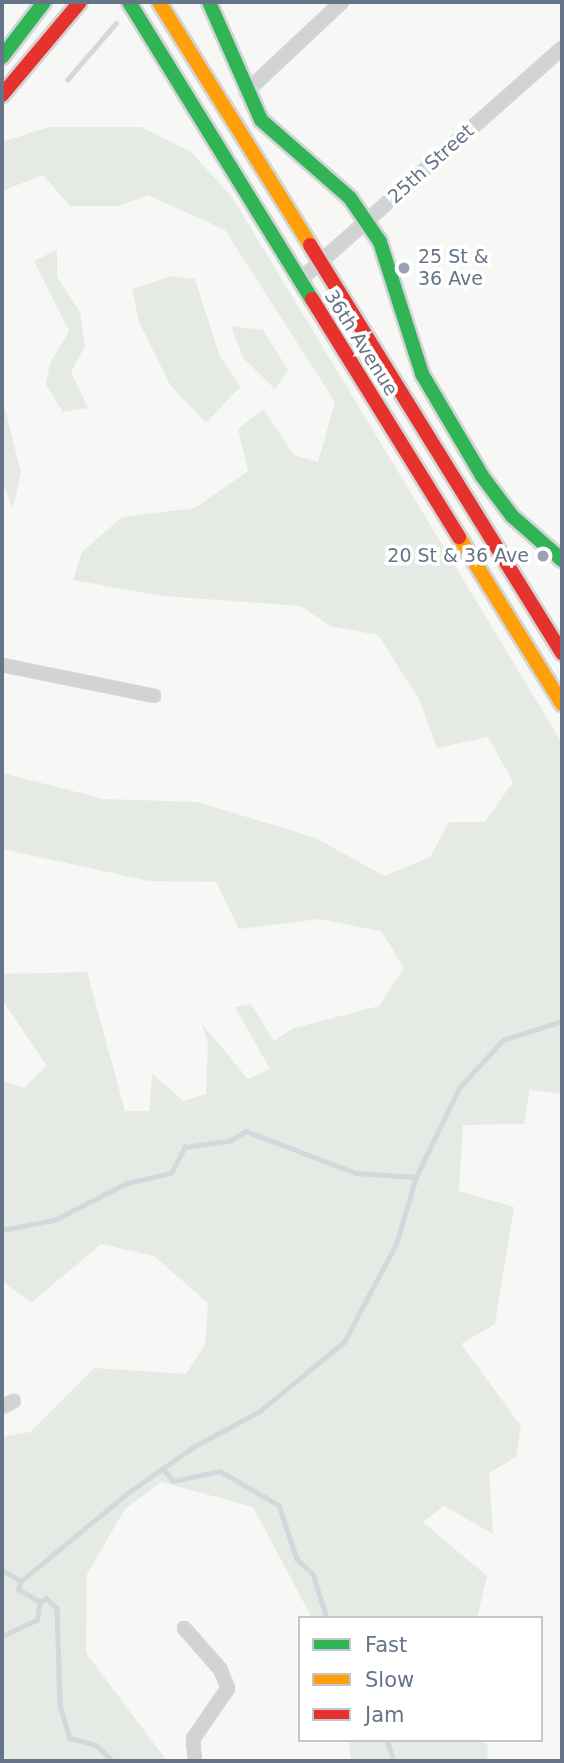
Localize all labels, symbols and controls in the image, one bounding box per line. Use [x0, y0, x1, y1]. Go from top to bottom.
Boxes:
street label: 25th Street [383, 120, 479, 208]
place label: 25 St & 36 Ave [418, 246, 489, 290]
marker: 25 St & 36 Ave [396, 260, 412, 276]
street label: 36th Avenue [319, 286, 403, 400]
place label: 20 St & 36 Ave [387, 545, 529, 567]
marker: 20 St & 36 Ave [535, 548, 551, 564]
legend [298, 1616, 543, 1742]
text: Fast [365, 1633, 407, 1657]
text: Slow [365, 1668, 414, 1692]
text: Jam [365, 1703, 405, 1727]

